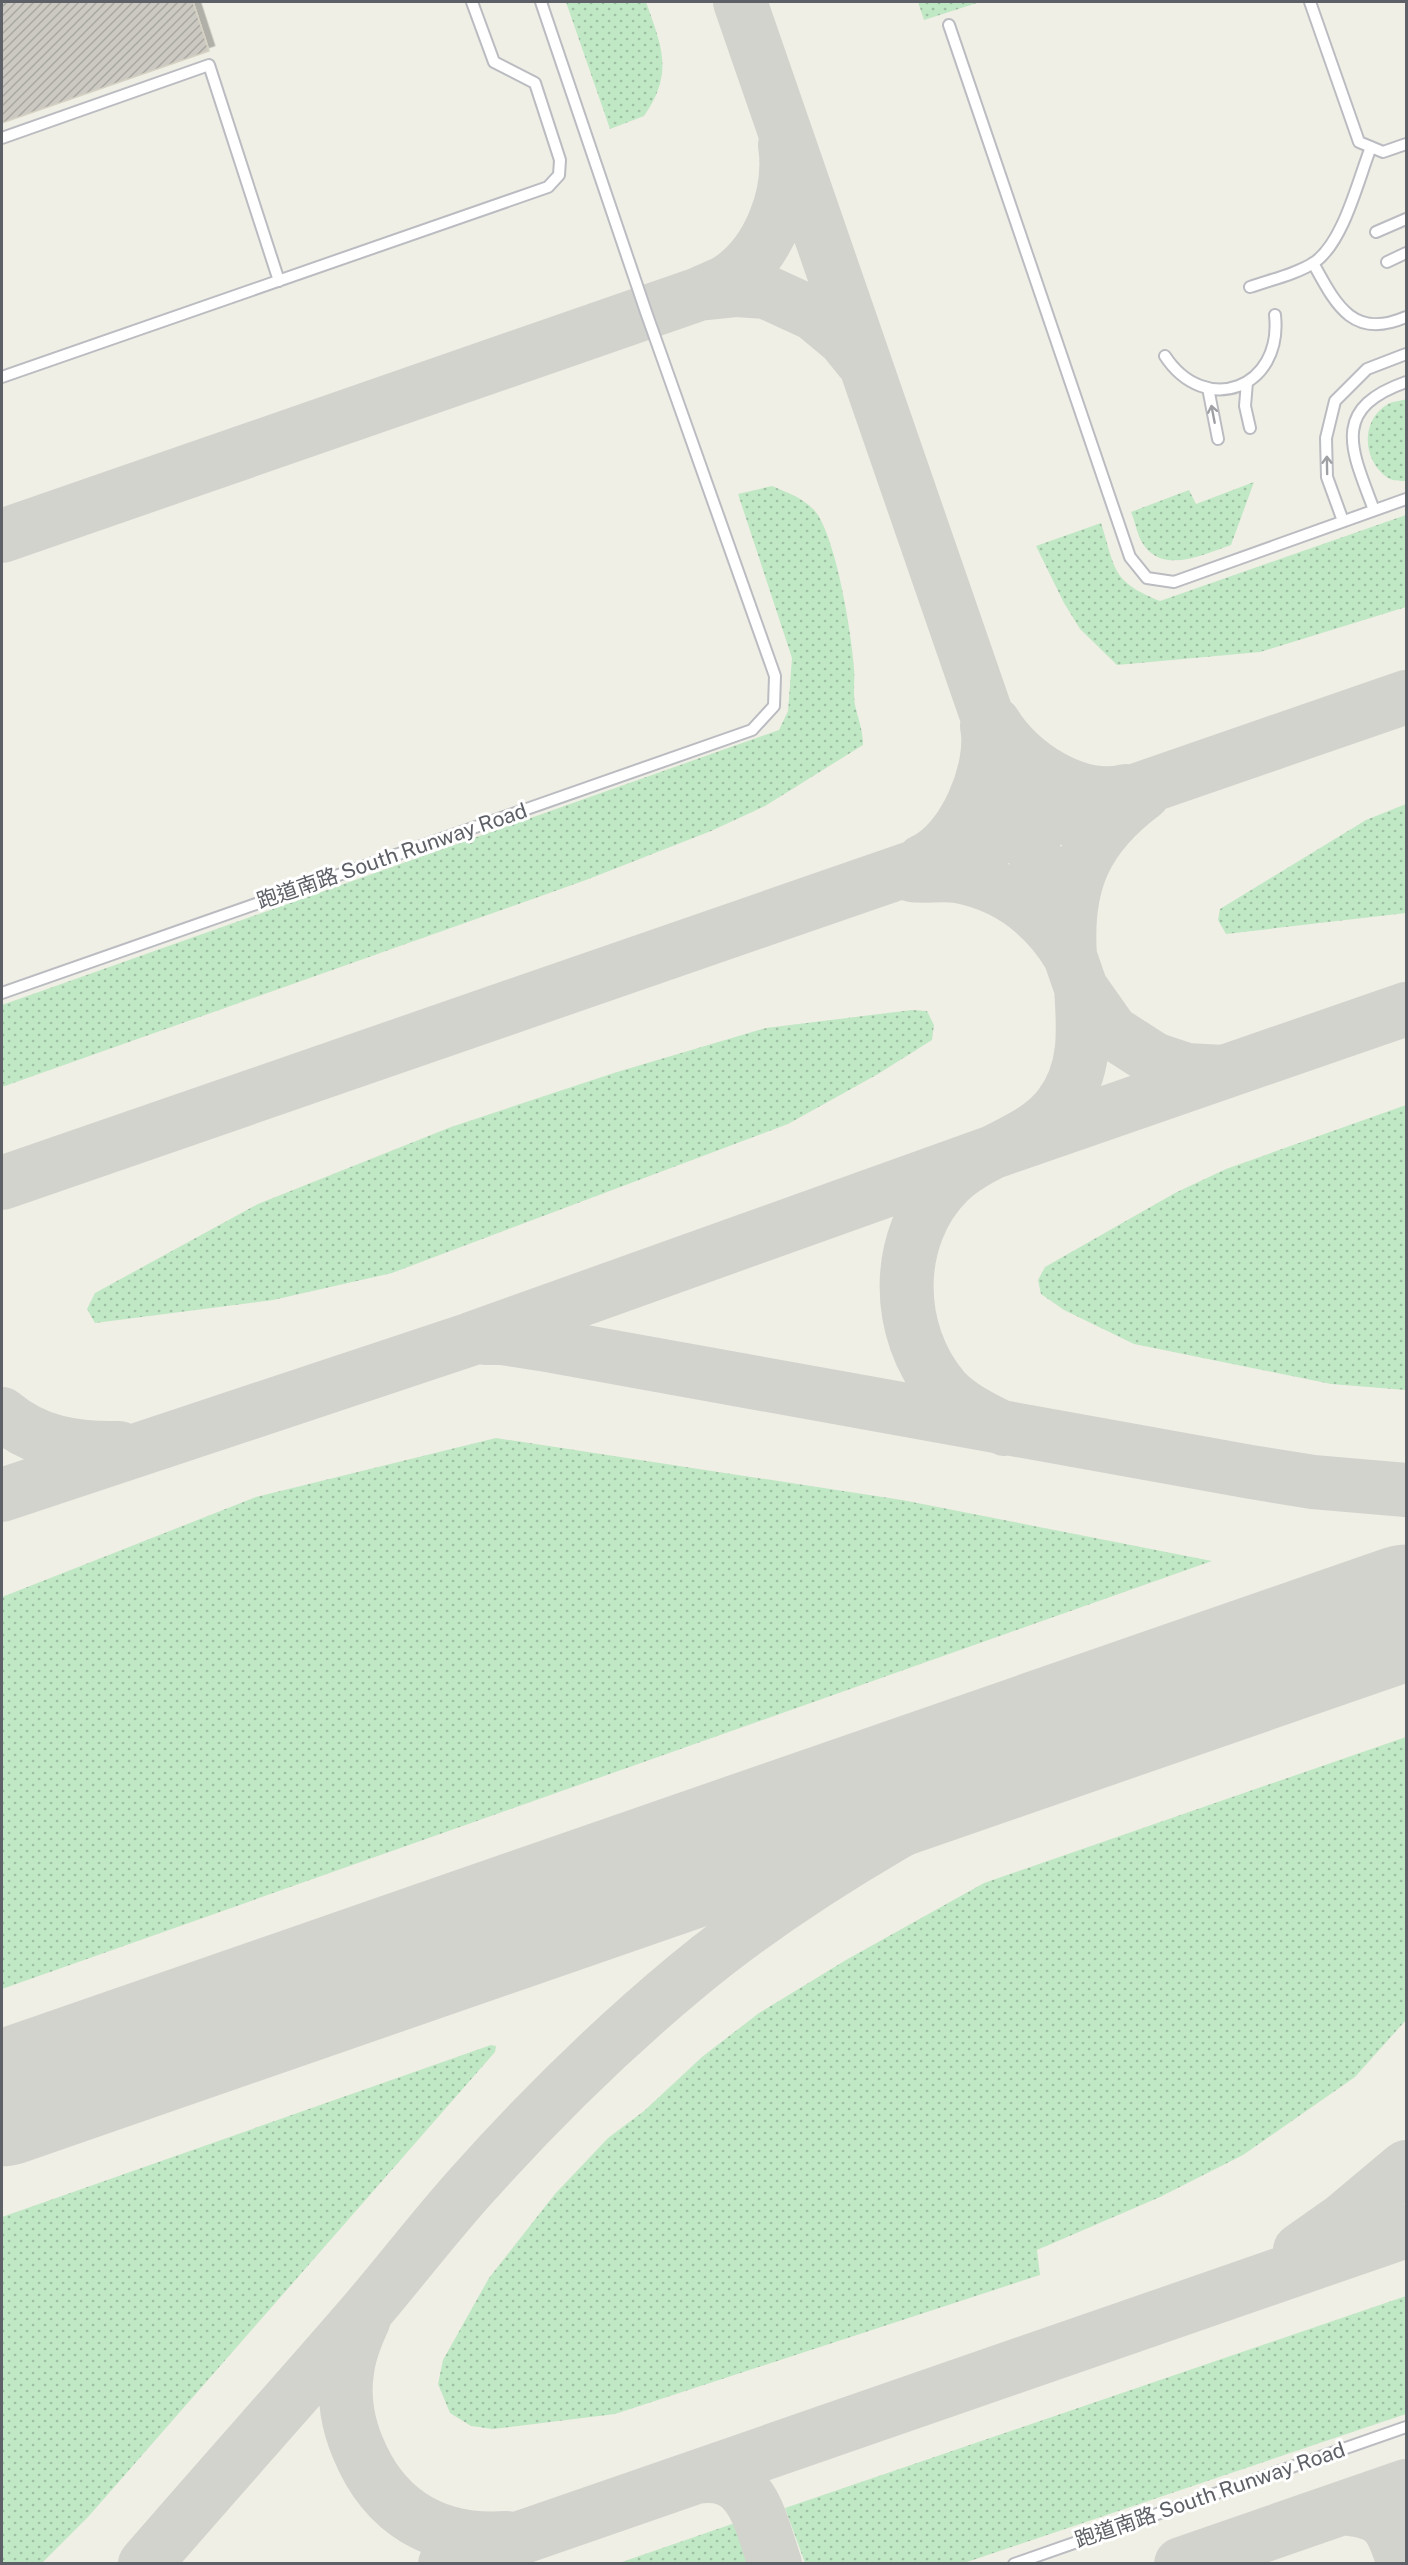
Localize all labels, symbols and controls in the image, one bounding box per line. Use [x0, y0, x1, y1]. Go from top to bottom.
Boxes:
one-way arrow [1207, 404, 1218, 424]
one-way arrow [1321, 456, 1333, 476]
street label: 跑道南路 South Runway Road [253, 797, 530, 914]
street label: 跑道南路 South Runway Road [1071, 2436, 1348, 2553]

